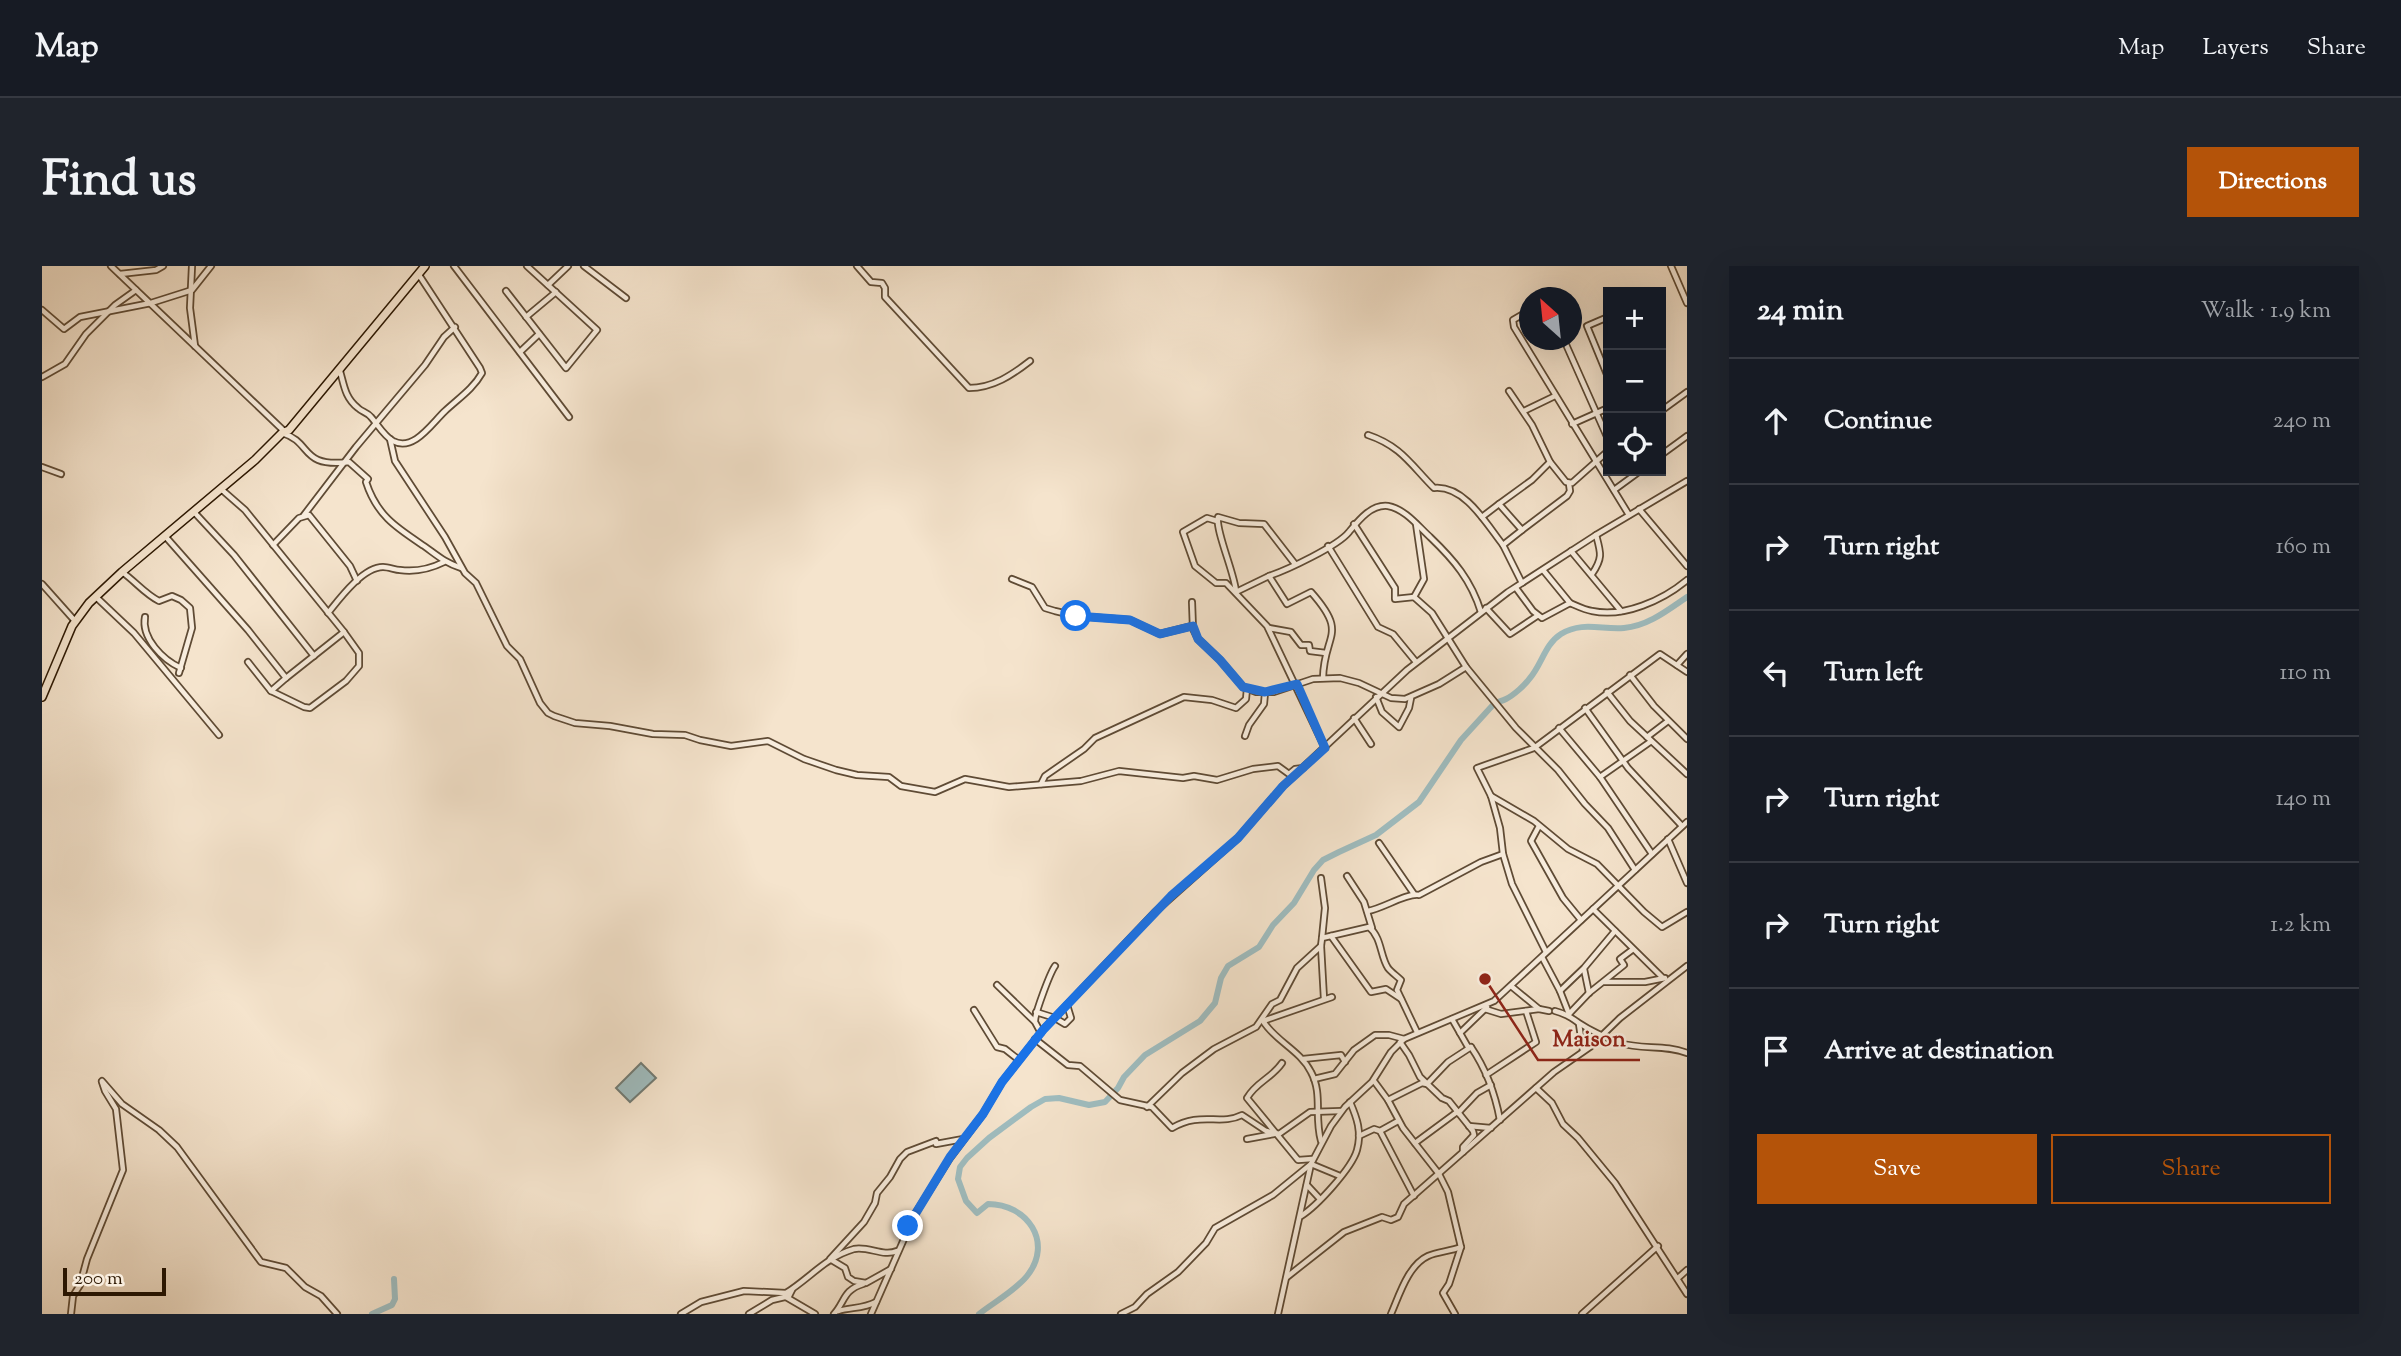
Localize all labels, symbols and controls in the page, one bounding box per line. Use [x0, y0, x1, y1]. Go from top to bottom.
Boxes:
text: Map [35, 24, 99, 72]
text: Map [2118, 31, 2164, 65]
text: Layers [2202, 31, 2269, 65]
text: Share [2307, 31, 2366, 65]
text: Find us [42, 147, 196, 217]
button: Directions [2187, 147, 2359, 217]
north arrow [1519, 287, 1582, 350]
map controls [1603, 287, 1666, 476]
button: + [1603, 287, 1666, 350]
text: 24 min [1757, 290, 1844, 333]
text: Walk · 1.9 km [2201, 295, 2331, 328]
button: − [1603, 350, 1666, 413]
icon: ahead [1757, 402, 1795, 440]
text: Continue [1824, 403, 1932, 440]
text: 240 m [2273, 405, 2331, 438]
button: locate [1603, 413, 1666, 476]
icon: right [1757, 528, 1795, 566]
text: Turn right [1824, 529, 1939, 566]
text: 160 m [2276, 531, 2331, 564]
route start [1060, 600, 1091, 631]
icon: left [1757, 654, 1795, 692]
text: Turn left [1824, 655, 1923, 692]
text: 110 m [2280, 657, 2331, 690]
icon: right [1757, 780, 1795, 818]
text: Turn right [1824, 781, 1939, 818]
text: 140 m [2276, 783, 2331, 816]
icon: right [1757, 906, 1795, 944]
text: Turn right [1824, 907, 1939, 944]
text: 1.2 km [2270, 909, 2331, 942]
callout: Maison [1538, 1016, 1640, 1060]
text: Maison [1552, 1024, 1626, 1057]
icon: arrive [1757, 1032, 1795, 1070]
text: Arrive at destination [1824, 1033, 2054, 1070]
button: Save [1757, 1134, 2037, 1204]
button: Share [2051, 1134, 2331, 1204]
route end [892, 1210, 923, 1241]
scale bar [63, 1265, 166, 1297]
text: 200 m [74, 1266, 123, 1293]

